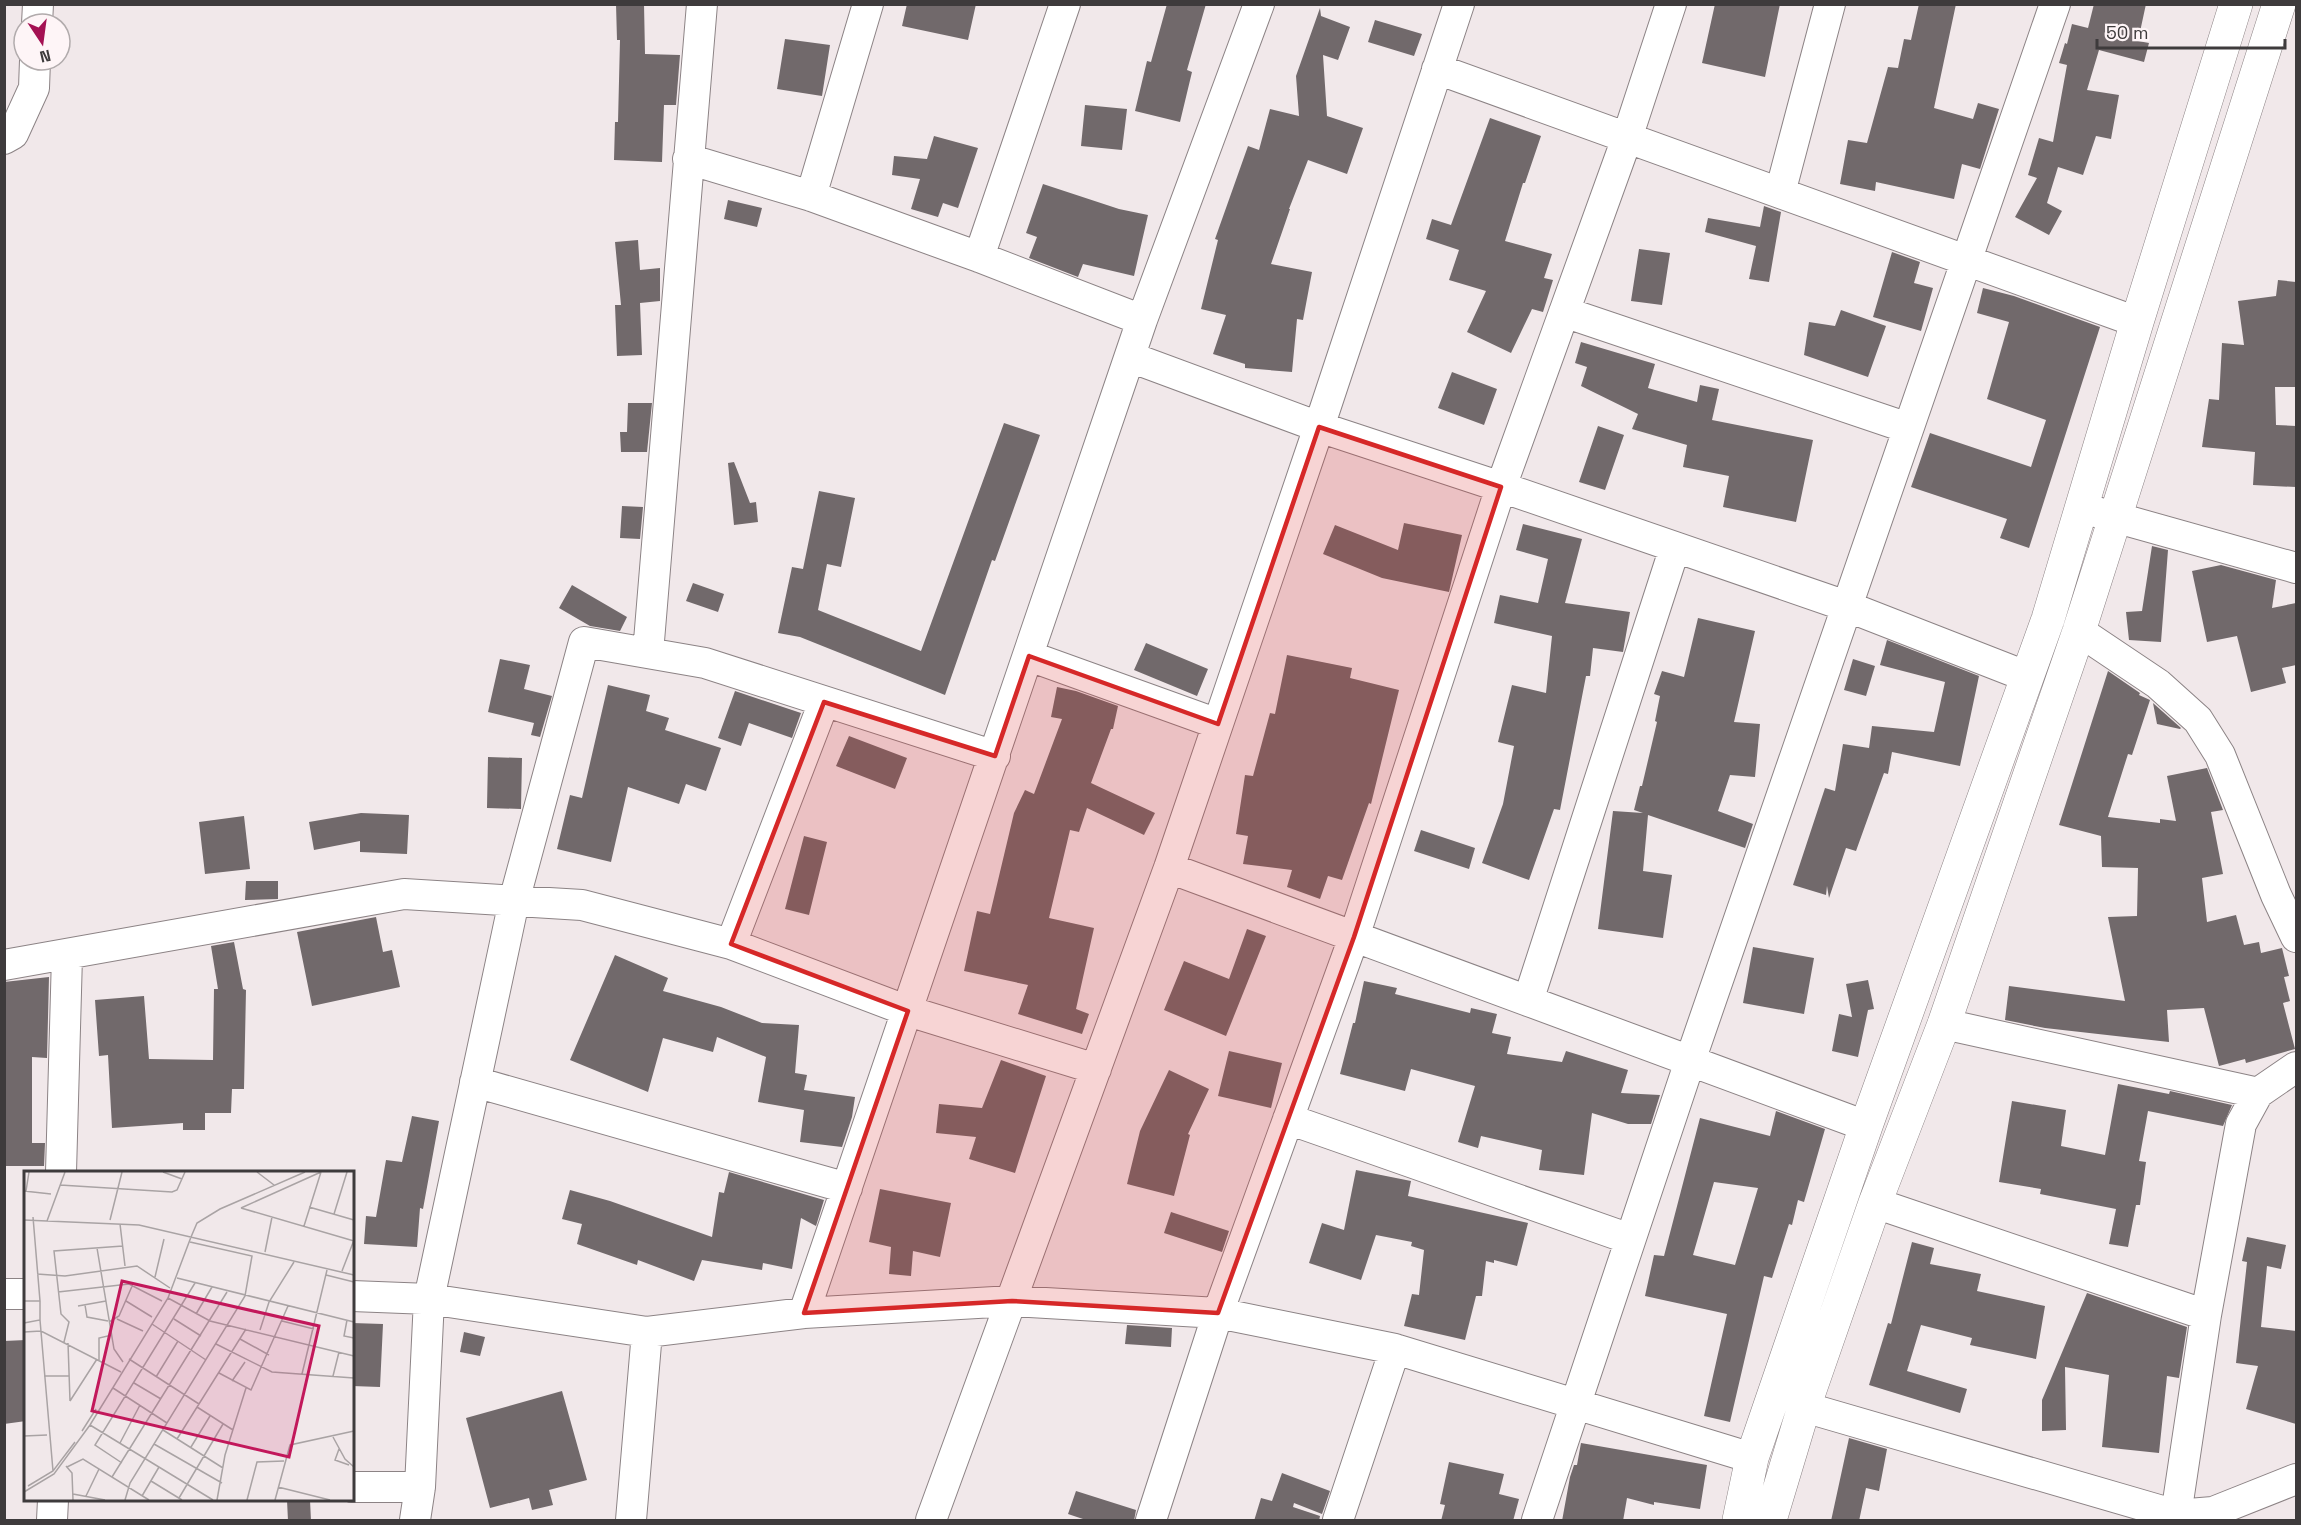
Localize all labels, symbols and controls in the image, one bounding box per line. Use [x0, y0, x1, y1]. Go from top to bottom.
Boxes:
north arrow [12, 12, 72, 72]
scale bar [2097, 12, 2284, 50]
text: 50 m [2106, 21, 2148, 44]
text: N [38, 45, 53, 68]
inset map [24, 1171, 354, 1501]

